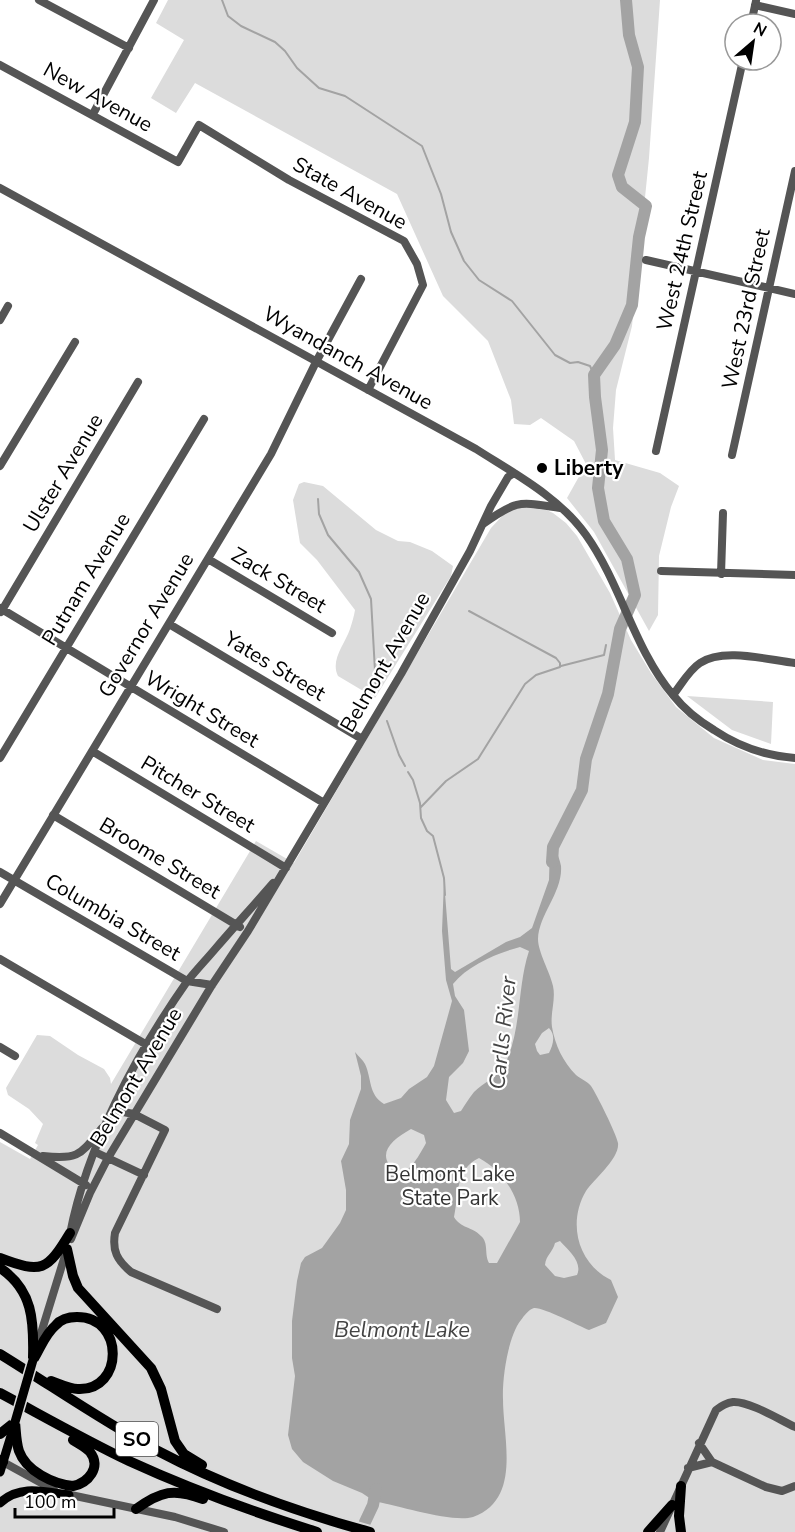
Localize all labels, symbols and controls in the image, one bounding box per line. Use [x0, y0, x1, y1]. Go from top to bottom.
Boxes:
north arrow [723, 12, 783, 72]
text: N [749, 17, 770, 42]
street label: New Avenue [38, 55, 158, 139]
street label: State Avenue [288, 150, 412, 236]
street label: West 24th Street [650, 168, 714, 334]
street label: West 23rd Street [715, 226, 777, 392]
street label: Wyandanch Avenue [258, 300, 438, 416]
street label: Ulster Avenue [16, 408, 110, 538]
place label: Liberty [554, 454, 624, 482]
marker: Liberty [535, 461, 549, 475]
street label: Putnam Avenue [35, 507, 137, 651]
street label: Zack Street [226, 541, 332, 620]
street label: Governor Avenue [92, 547, 200, 703]
street label: Belmont Avenue [334, 587, 436, 737]
street label: Yates Street [218, 624, 331, 707]
street label: Wright Street [140, 664, 265, 754]
street label: Pitcher Street [136, 749, 261, 839]
street label: Broome Street [94, 811, 226, 906]
street label: Columbia Street [40, 867, 186, 967]
water label: Carlls River [482, 974, 524, 1091]
street label: Belmont Avenue [83, 1002, 189, 1152]
park label: Belmont Lake State Park [385, 1160, 515, 1212]
water label: Belmont Lake [334, 1315, 470, 1345]
road number: SO [116, 1422, 158, 1456]
scale bar [15, 1481, 114, 1519]
text: 100 m [24, 1490, 76, 1514]

